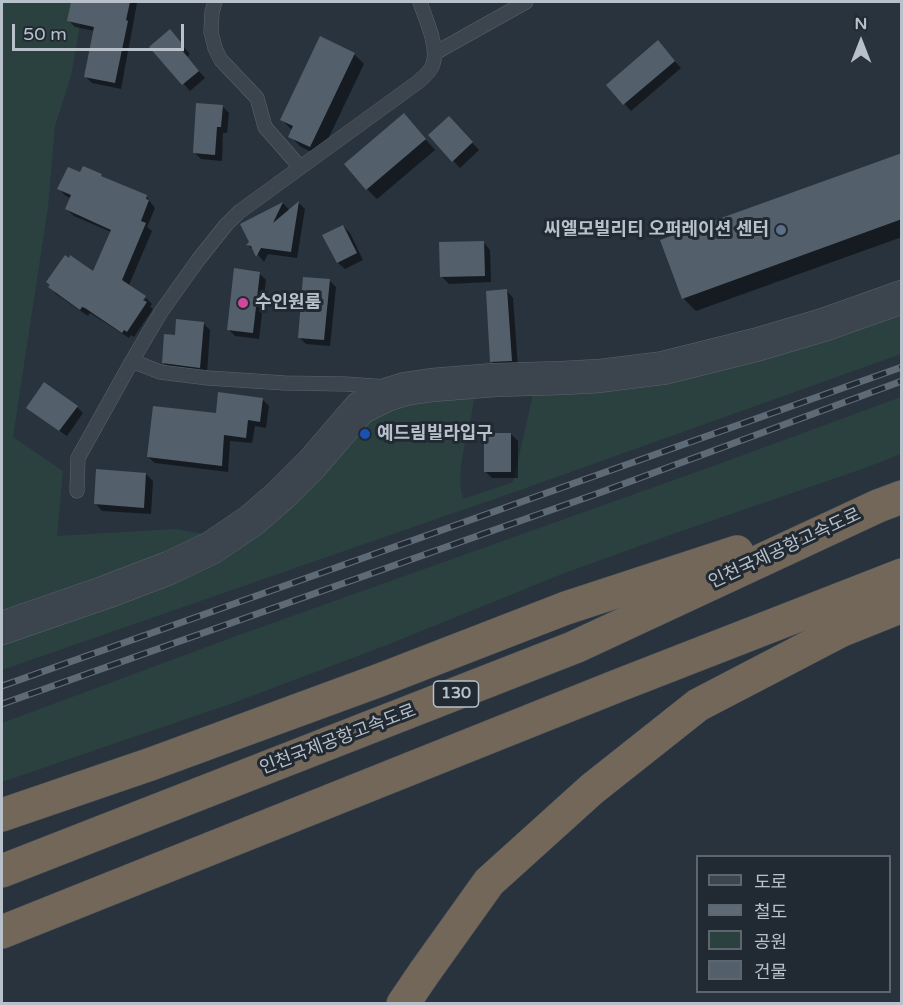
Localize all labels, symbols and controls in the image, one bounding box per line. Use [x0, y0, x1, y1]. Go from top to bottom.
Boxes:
scale bar [15, 12, 188, 50]
north arrow [831, 12, 891, 72]
text: N [855, 14, 867, 34]
text: 50 m [23, 23, 67, 45]
place label: 씨엘모빌리티 오퍼레이션 센터 [544, 219, 769, 241]
marker: 씨엘모빌리티 오퍼레이션 센터 [774, 223, 788, 237]
place label: 수인원룸 [255, 292, 321, 314]
marker: 수인원룸 [236, 296, 250, 310]
place label: 예드림빌라입구 [377, 423, 493, 445]
marker: 예드림빌라입구 [358, 427, 372, 441]
street label: 인천국제공항고속도로 [705, 504, 865, 594]
road number: 130 [434, 681, 478, 707]
street label: 인천국제공항고속도로 [257, 700, 419, 780]
legend [696, 855, 891, 993]
text: 도로 [754, 871, 787, 893]
text: 철도 [754, 901, 787, 923]
text: 공원 [754, 931, 787, 953]
text: 건물 [754, 961, 787, 983]

